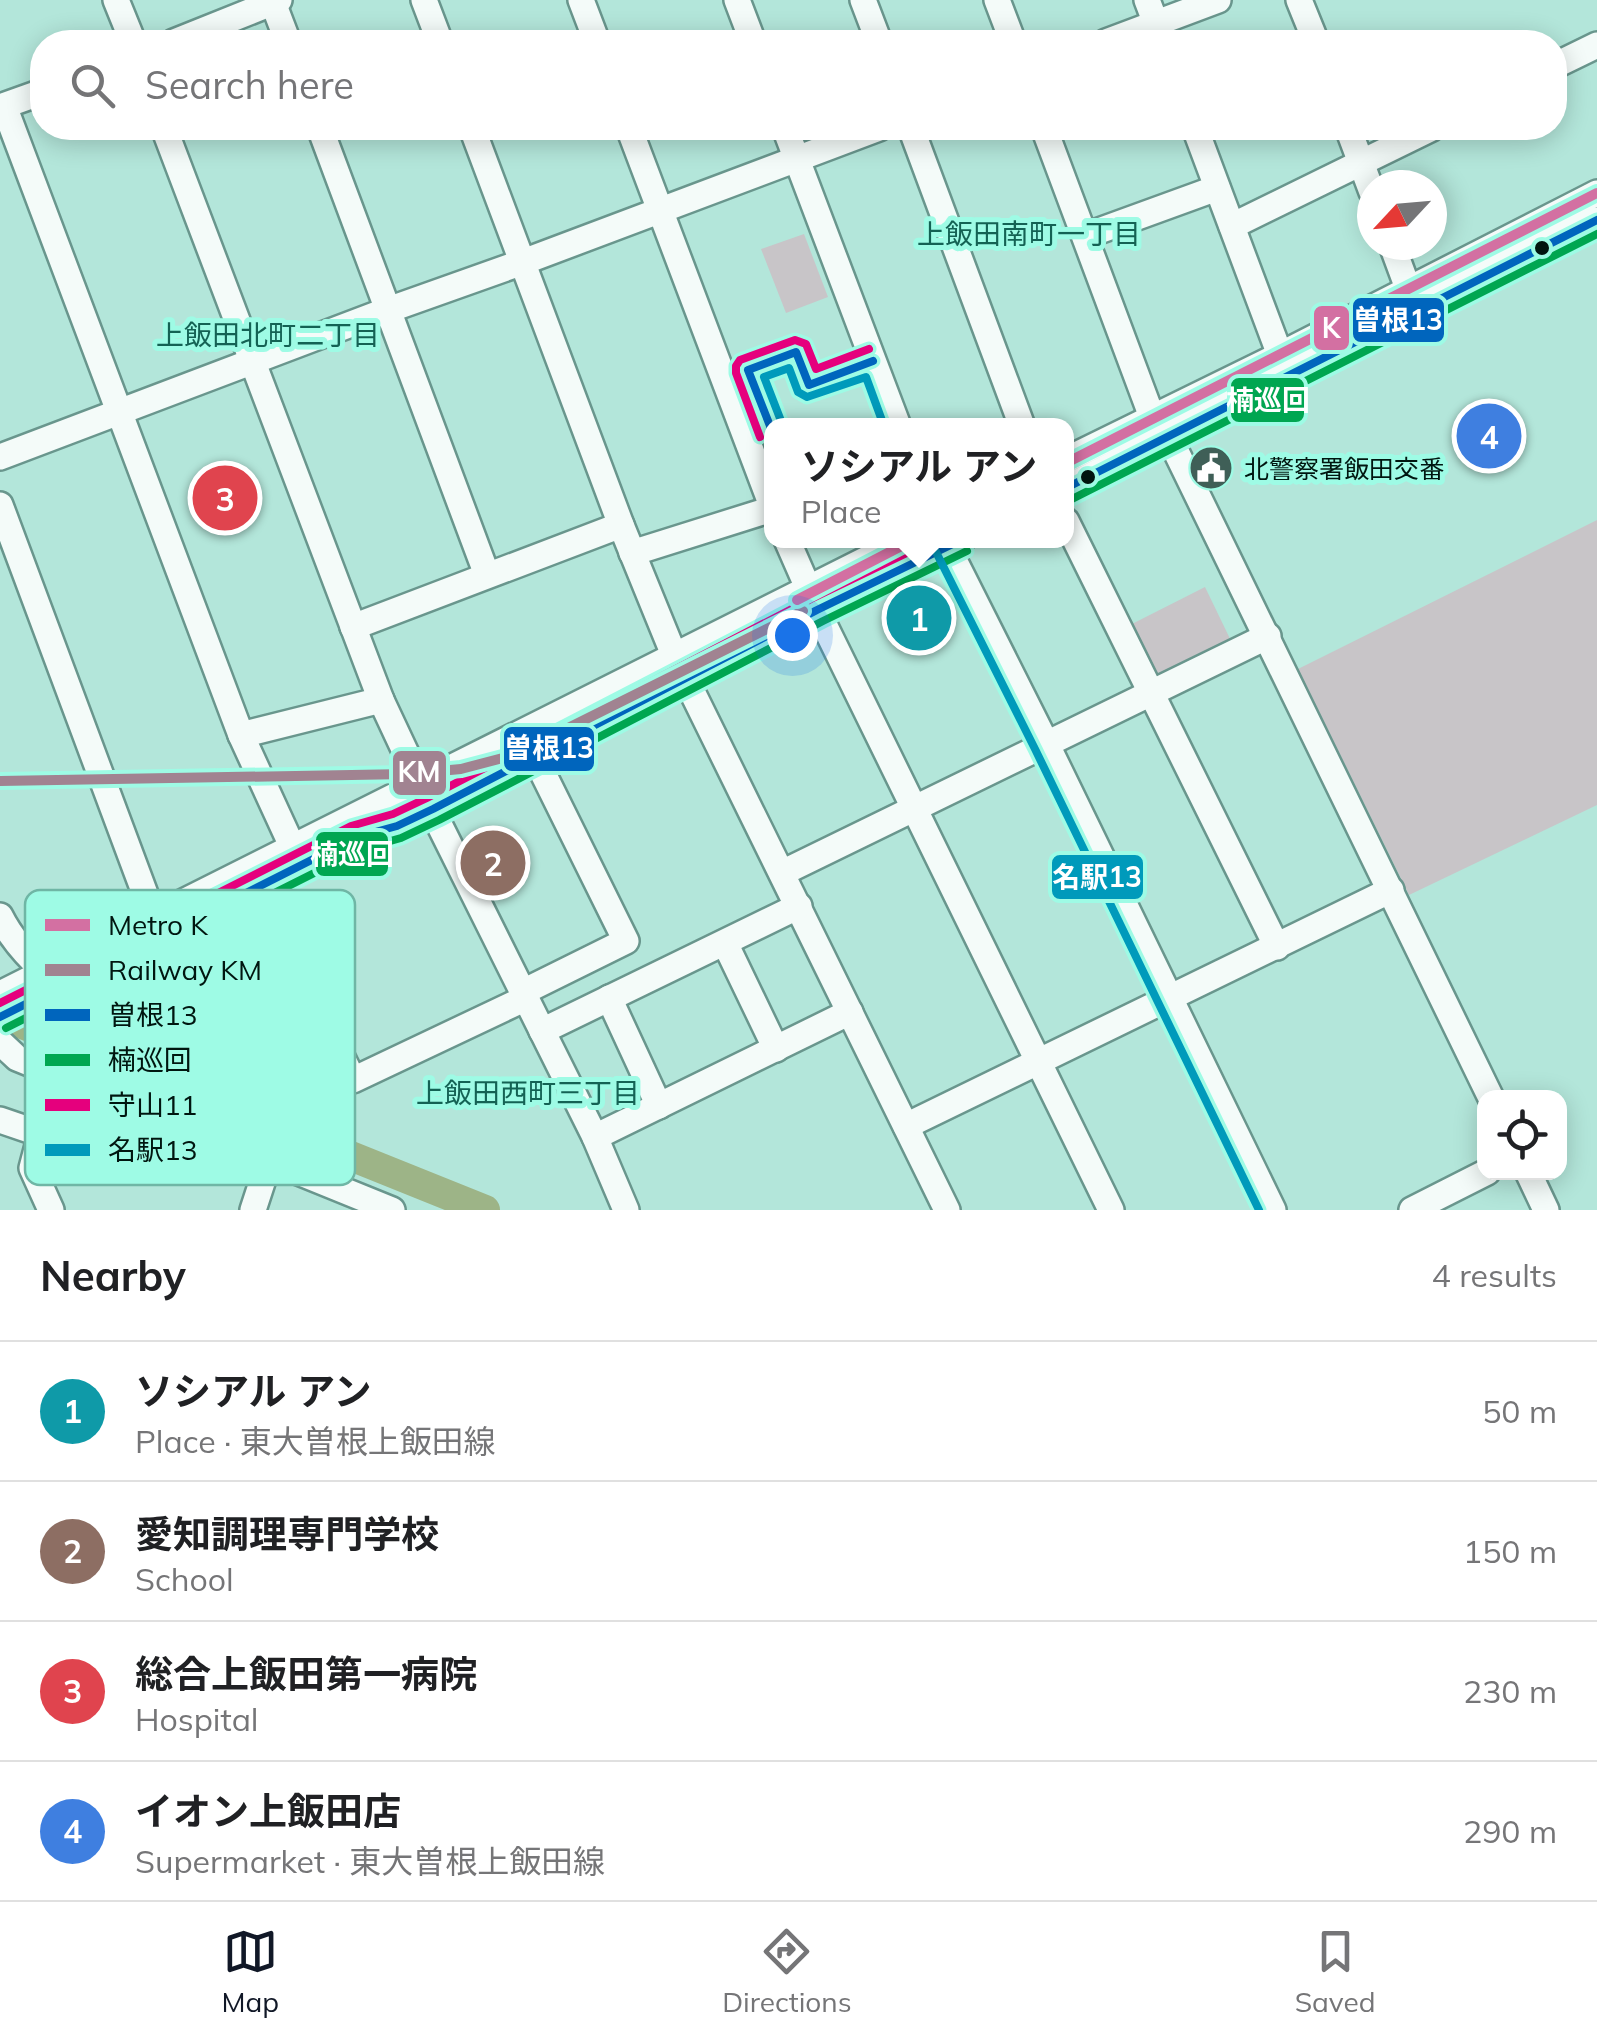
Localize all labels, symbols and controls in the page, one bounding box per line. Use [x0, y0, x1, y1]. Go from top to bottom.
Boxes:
search box [30, 30, 1567, 140]
icon: search [65, 58, 120, 113]
text: Search here [145, 61, 354, 109]
north arrow [1357, 170, 1447, 260]
district label: 上飯田南町一丁目 [917, 216, 1141, 251]
unlabelled marker [1532, 238, 1552, 258]
line badge: 曽根13 [1351, 296, 1446, 344]
text: 曽根13 [1353, 302, 1443, 337]
line badge: K [1312, 304, 1351, 352]
text: K [1322, 310, 1342, 345]
district label: 上飯田北町二丁目 [156, 317, 380, 352]
line badge: 楠巡回 [1229, 376, 1306, 424]
text: 楠巡回 [1226, 382, 1310, 417]
pin: 4 [1456, 398, 1522, 474]
popup [764, 418, 1074, 548]
text: ソシアル アン [801, 442, 1037, 490]
public building icon: 北警察署飯田交番 [1188, 445, 1234, 491]
place label: 北警察署飯田交番 [1244, 453, 1444, 484]
pin: 3 [192, 460, 258, 536]
unlabelled marker [1078, 467, 1098, 487]
text: Place [801, 491, 881, 531]
pin: 1 [886, 580, 952, 656]
your location [767, 610, 818, 661]
line badge: 曽根13 [502, 725, 596, 773]
text: 曽根13 [504, 730, 594, 765]
line badge: KM [391, 749, 448, 797]
text: KM [397, 754, 441, 789]
pin: 2 [460, 826, 526, 900]
line badge: 楠巡回 [314, 830, 390, 878]
text: 楠巡回 [310, 836, 394, 871]
line badge: 名駅13 [1050, 853, 1145, 901]
text: 名駅13 [1052, 859, 1142, 894]
legend [25, 890, 355, 1185]
text: Metro K [108, 907, 209, 942]
text: Railway KM [108, 952, 262, 987]
text: 曽根13 [108, 997, 198, 1032]
text: 楠巡回 [108, 1042, 192, 1077]
district label: 上飯田西町三丁目 [416, 1075, 640, 1110]
text: 守山11 [108, 1087, 198, 1122]
map controls [1477, 1090, 1567, 1180]
button: locate [1477, 1090, 1567, 1180]
text: 名駅13 [108, 1132, 198, 1167]
text: Nearby [40, 1249, 186, 1302]
text: 4 results [1432, 1255, 1557, 1295]
text: ソシアル アン [135, 1367, 372, 1415]
text: 1 [63, 1391, 82, 1431]
text: 50 m [1482, 1391, 1557, 1431]
text: Place · 東大曽根上飯田線 [135, 1421, 496, 1461]
text: 愛知調理専門学校 [135, 1510, 439, 1558]
text: 2 [63, 1531, 82, 1571]
text: 150 m [1463, 1531, 1557, 1571]
text: School [135, 1559, 234, 1599]
text: 総合上飯田第一病院 [135, 1650, 477, 1698]
text: 3 [63, 1671, 82, 1711]
text: 230 m [1463, 1671, 1557, 1711]
text: Hospital [135, 1699, 259, 1739]
text: イオン上飯田店 [135, 1787, 401, 1835]
text: 4 [63, 1811, 82, 1851]
text: 290 m [1463, 1811, 1557, 1851]
text: Supermarket · 東大曽根上飯田線 [135, 1841, 605, 1881]
tab: Map [222, 1924, 279, 2019]
tab: Directions [722, 1924, 852, 2019]
tab: Saved [1295, 1924, 1375, 2019]

